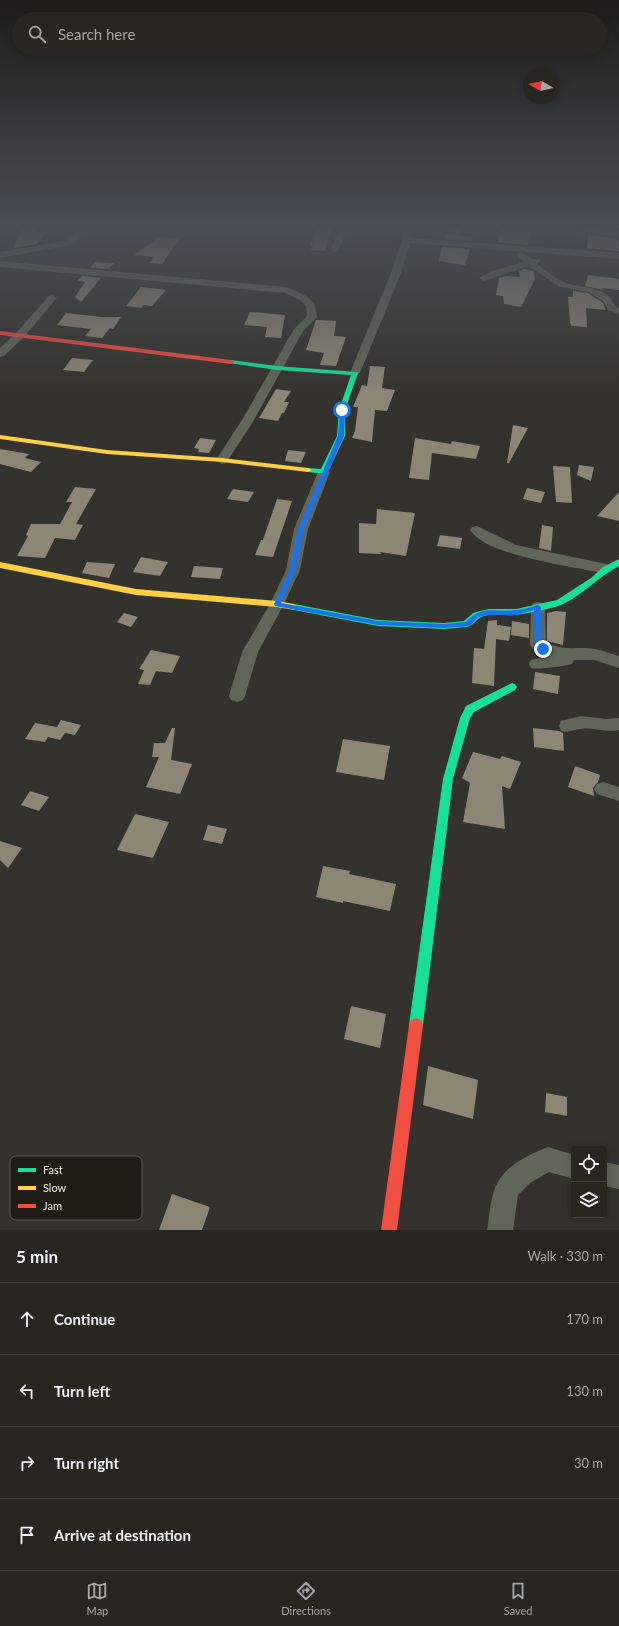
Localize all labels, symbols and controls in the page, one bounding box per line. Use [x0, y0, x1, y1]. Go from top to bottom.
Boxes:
search box [12, 12, 607, 56]
icon: search [26, 23, 48, 45]
text: Search here [58, 25, 135, 43]
north arrow [523, 68, 559, 104]
route start [333, 401, 351, 419]
route end [534, 640, 552, 658]
map controls [571, 1146, 607, 1218]
button: locate [571, 1146, 607, 1182]
legend [10, 1156, 142, 1220]
text: Fast [43, 1163, 63, 1176]
text: Slow [43, 1181, 67, 1194]
button: layers [571, 1182, 607, 1218]
text: Jam [43, 1199, 62, 1212]
text: 5 min [16, 1246, 58, 1267]
text: Walk · 330 m [527, 1248, 603, 1264]
icon: ahead [16, 1308, 38, 1330]
text: Continue [54, 1310, 115, 1328]
text: 170 m [566, 1311, 603, 1327]
icon: left [16, 1380, 38, 1402]
text: Turn left [54, 1382, 110, 1400]
text: 130 m [566, 1383, 603, 1399]
icon: right [16, 1452, 38, 1474]
text: Turn right [54, 1454, 119, 1472]
text: 30 m [574, 1455, 603, 1471]
icon: arrive [16, 1524, 38, 1546]
text: Arrive at destination [54, 1526, 191, 1544]
tab: Map [86, 1580, 108, 1617]
tab: Directions [281, 1580, 331, 1617]
tab: Saved [504, 1580, 533, 1617]

